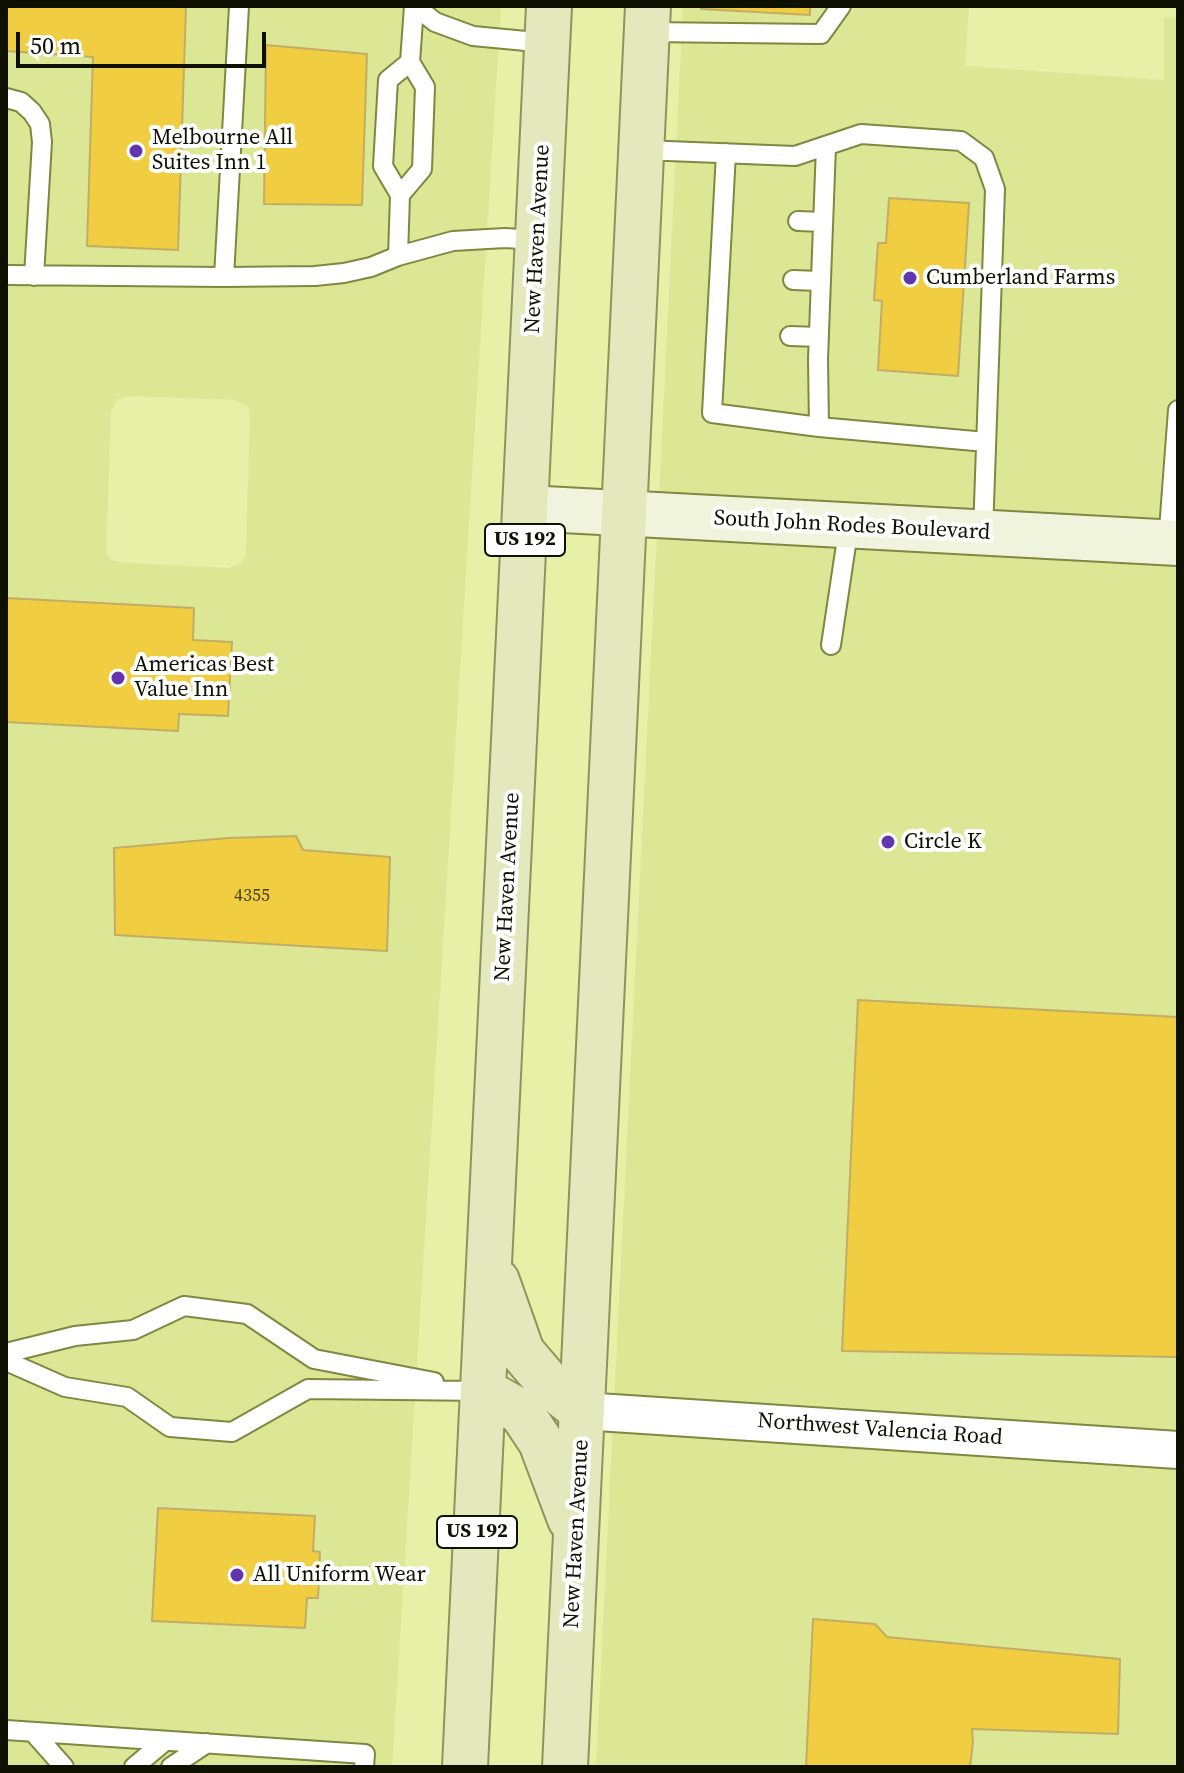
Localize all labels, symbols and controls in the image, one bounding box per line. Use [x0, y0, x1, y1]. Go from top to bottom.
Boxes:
scale bar [20, 16, 270, 66]
text: 50 m [30, 29, 81, 62]
place label: Melbourne All Suites Inn 1 [152, 125, 293, 176]
marker: Melbourne All Suites Inn 1 [127, 142, 145, 160]
street label: New Haven Avenue [520, 144, 556, 334]
place label: Cumberland Farms [926, 265, 1115, 291]
marker: Cumberland Farms [901, 269, 919, 287]
street label: South John Rodes Boulevard [713, 506, 991, 546]
road number: US 192 [485, 524, 565, 556]
place label: Americas Best Value Inn [134, 652, 274, 704]
marker: Americas Best Value Inn [109, 669, 127, 687]
street label: New Haven Avenue [490, 792, 526, 982]
place label: Circle K [904, 829, 982, 855]
marker: Circle K [879, 833, 897, 851]
house number: 4355 [234, 885, 270, 907]
street label: Northwest Valencia Road [757, 1408, 1003, 1452]
street label: New Haven Avenue [559, 1439, 595, 1629]
road number: US 192 [437, 1516, 517, 1548]
place label: All Uniform Wear [253, 1562, 426, 1588]
marker: All Uniform Wear [228, 1566, 246, 1584]

